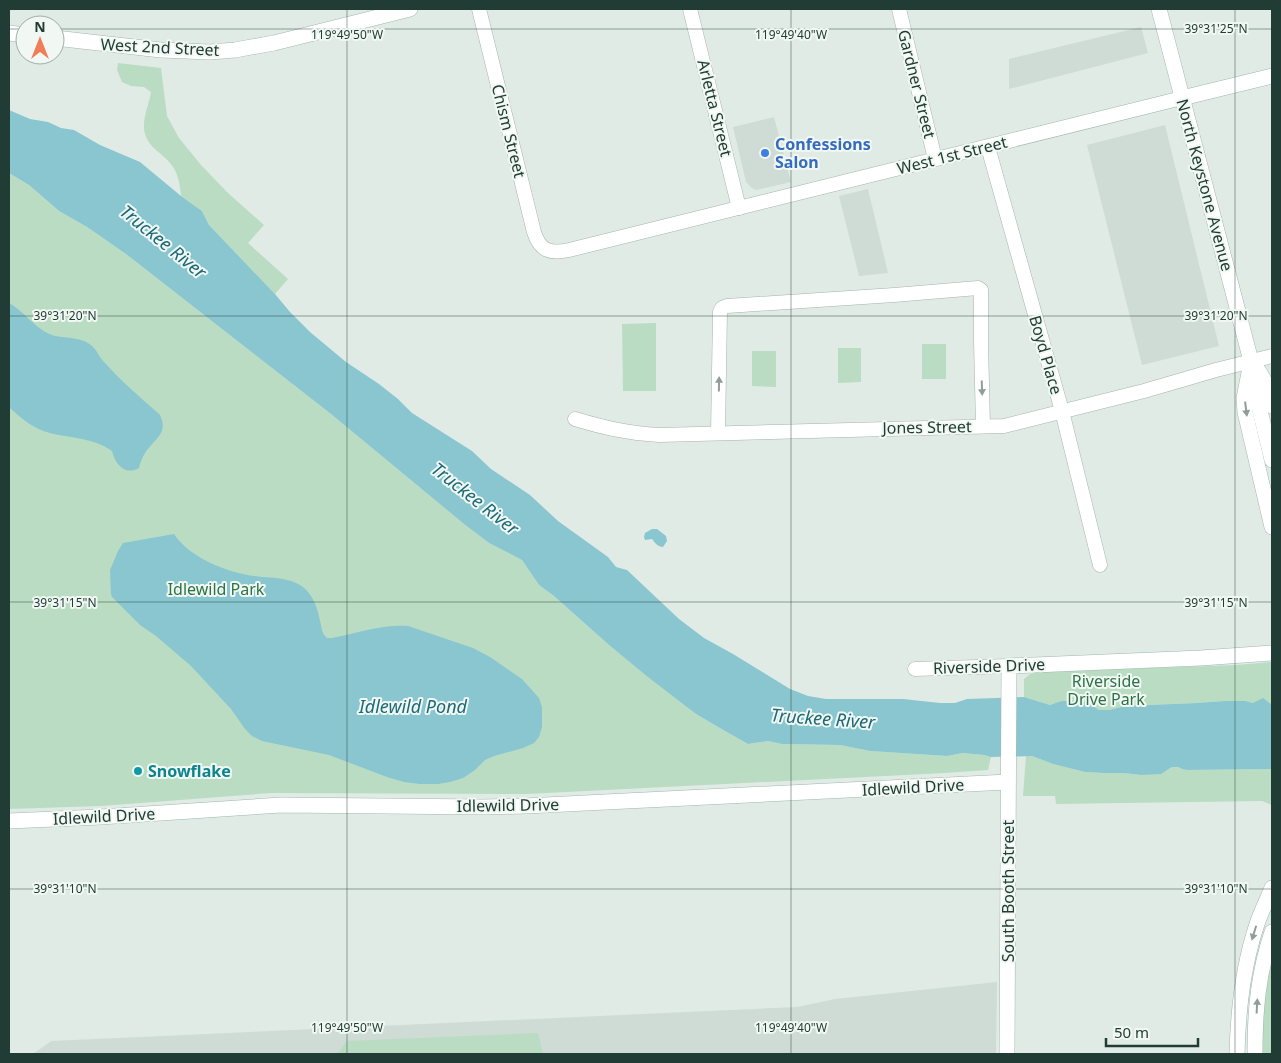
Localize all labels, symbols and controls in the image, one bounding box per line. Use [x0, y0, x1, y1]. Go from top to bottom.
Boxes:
north arrow [15, 15, 65, 65]
text: N [34, 17, 46, 36]
text: 39°31'25"N [1184, 20, 1248, 37]
text: 119°49'50"W [311, 26, 383, 43]
text: 119°49'40"W [755, 26, 827, 43]
street label: Gardner Street [893, 27, 941, 141]
street label: West 2nd Street [100, 33, 220, 61]
street label: Arletta Street [692, 57, 738, 159]
street label: Chism Street [487, 82, 531, 180]
street label: North Keystone Avenue [1171, 96, 1239, 274]
street label: West 1st Street [895, 131, 1010, 179]
place label: Confessions Salon [775, 133, 871, 173]
marker: Confessions Salon [759, 147, 771, 159]
water label: Truckee River [115, 199, 212, 284]
text: 39°31'20"N [33, 307, 97, 324]
text: 39°31'20"N [1184, 307, 1248, 324]
street label: Boyd Place [1024, 313, 1068, 397]
one-way arrow [715, 376, 723, 392]
one-way arrow [978, 380, 986, 396]
one-way arrow [1242, 402, 1250, 418]
street label: Jones Street [880, 415, 972, 439]
water label: Truckee River [427, 457, 525, 540]
park label: Idlewild Park [168, 578, 265, 600]
text: 39°31'15"N [33, 594, 97, 611]
text: 39°31'15"N [1184, 594, 1248, 611]
street label: Riverside Drive [933, 653, 1045, 679]
park label: Riverside Drive Park [1067, 670, 1145, 710]
water label: Idlewild Pond [358, 694, 468, 718]
water label: Truckee River [770, 702, 877, 734]
place label: Snowflake [148, 760, 231, 782]
marker: Snowflake [132, 765, 144, 777]
street label: Idlewild Drive [861, 773, 965, 801]
street label: Idlewild Drive [457, 793, 559, 817]
street label: Idlewild Drive [52, 802, 156, 830]
street label: South Booth Street [997, 820, 1019, 962]
text: 39°31'10"N [33, 880, 97, 897]
text: 39°31'10"N [1184, 880, 1248, 897]
one-way arrow [1250, 926, 1258, 941]
one-way arrow [1253, 997, 1261, 1013]
scale bar [1106, 1016, 1198, 1048]
text: 119°49'50"W [311, 1019, 383, 1036]
text: 119°49'40"W [755, 1019, 827, 1036]
text: 50 m [1114, 1022, 1149, 1042]

